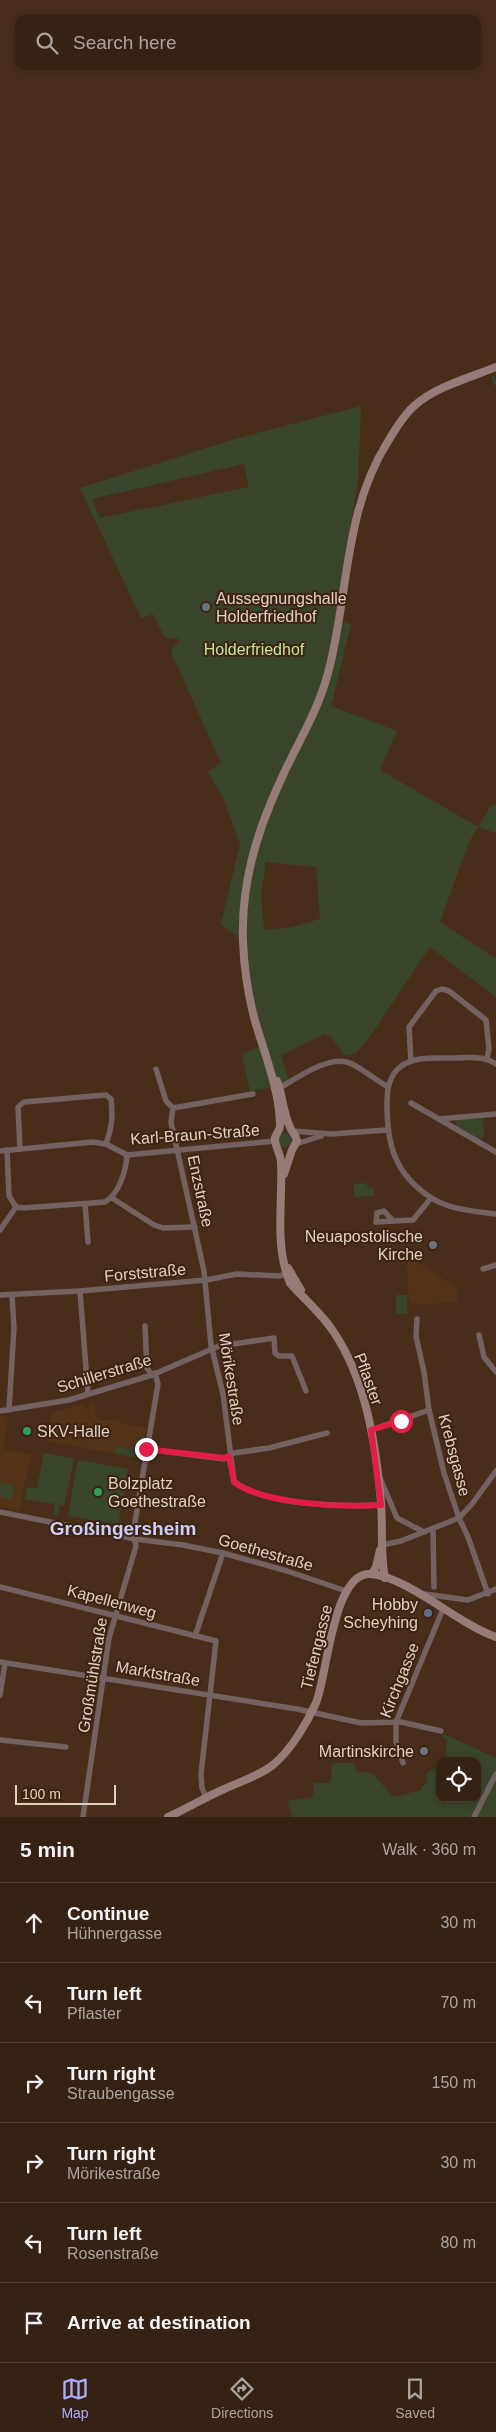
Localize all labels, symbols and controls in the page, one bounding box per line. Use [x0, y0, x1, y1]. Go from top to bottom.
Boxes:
search box [15, 15, 481, 70]
icon: search [33, 29, 61, 57]
text: Search here [73, 32, 177, 53]
place label: Aussegnungshalle Holderfriedhof [216, 590, 347, 625]
marker: Aussegnungshalle Holderfriedhof [200, 601, 212, 613]
park label: Holderfriedhof [204, 641, 305, 658]
street label: Karl-Braun-Straße [130, 1121, 260, 1148]
street label: Enzstraße [185, 1154, 216, 1229]
place label: Neuapostolische Kirche [305, 1228, 423, 1263]
marker: Neuapostolische Kirche [427, 1239, 439, 1251]
street label: Forststraße [104, 1260, 187, 1285]
street label: Mörikestraße [216, 1332, 247, 1427]
street label: Schillerstraße [55, 1351, 153, 1396]
street label: Pflaster [351, 1351, 386, 1408]
route start [390, 1410, 413, 1433]
street label: Krebsgasse [435, 1412, 474, 1498]
place label: SKV-Halle [37, 1423, 110, 1440]
marker: SKV-Halle [21, 1425, 33, 1437]
route end [135, 1438, 158, 1461]
place label: Bolzplatz Goethestraße [108, 1475, 206, 1510]
marker: Bolzplatz Goethestraße [92, 1486, 104, 1498]
district label: Großingersheim [50, 1518, 196, 1539]
street label: Goethestraße [217, 1531, 315, 1574]
street label: Kapellenweg [65, 1581, 158, 1622]
place label: Hobby Scheyhing [343, 1596, 418, 1631]
street label: Tiefengasse [298, 1603, 335, 1691]
marker: Hobby Scheyhing [422, 1607, 434, 1619]
street label: Großmühlstraße [75, 1616, 110, 1734]
street label: Kirchgasse [377, 1640, 422, 1720]
street label: Marktstraße [114, 1658, 202, 1689]
place label: Martinskirche [319, 1743, 414, 1760]
marker: Martinskirche [418, 1745, 430, 1757]
map controls [436, 1757, 481, 1802]
button: locate [436, 1757, 481, 1802]
scale bar [15, 1782, 116, 1805]
text: 100 m [22, 1786, 61, 1802]
text: 5 min [20, 1838, 75, 1861]
text: Walk · 360 m [382, 1841, 476, 1858]
text: Continue [67, 1903, 149, 1924]
icon: ahead [20, 1909, 48, 1937]
text: 30 m [440, 1914, 476, 1931]
text: Hühnergasse [67, 1925, 162, 1942]
text: Turn left [67, 1983, 142, 2004]
icon: left [20, 1989, 48, 2017]
text: 70 m [440, 1994, 476, 2011]
text: Pflaster [67, 2005, 121, 2022]
text: Turn right [67, 2063, 155, 2084]
icon: right [20, 2069, 48, 2097]
text: 150 m [432, 2074, 476, 2091]
text: Straubengasse [67, 2085, 175, 2102]
text: Turn right [67, 2143, 155, 2164]
icon: right [20, 2149, 48, 2177]
text: 30 m [440, 2154, 476, 2171]
text: Mörikestraße [67, 2165, 160, 2182]
text: Turn left [67, 2223, 142, 2244]
icon: left [20, 2229, 48, 2257]
text: 80 m [440, 2234, 476, 2251]
text: Rosenstraße [67, 2245, 159, 2262]
icon: arrive [20, 2309, 48, 2337]
text: Arrive at destination [67, 2312, 251, 2333]
tab: Map [61, 2375, 89, 2421]
tab: Directions [211, 2375, 273, 2421]
tab: Saved [395, 2375, 435, 2421]

